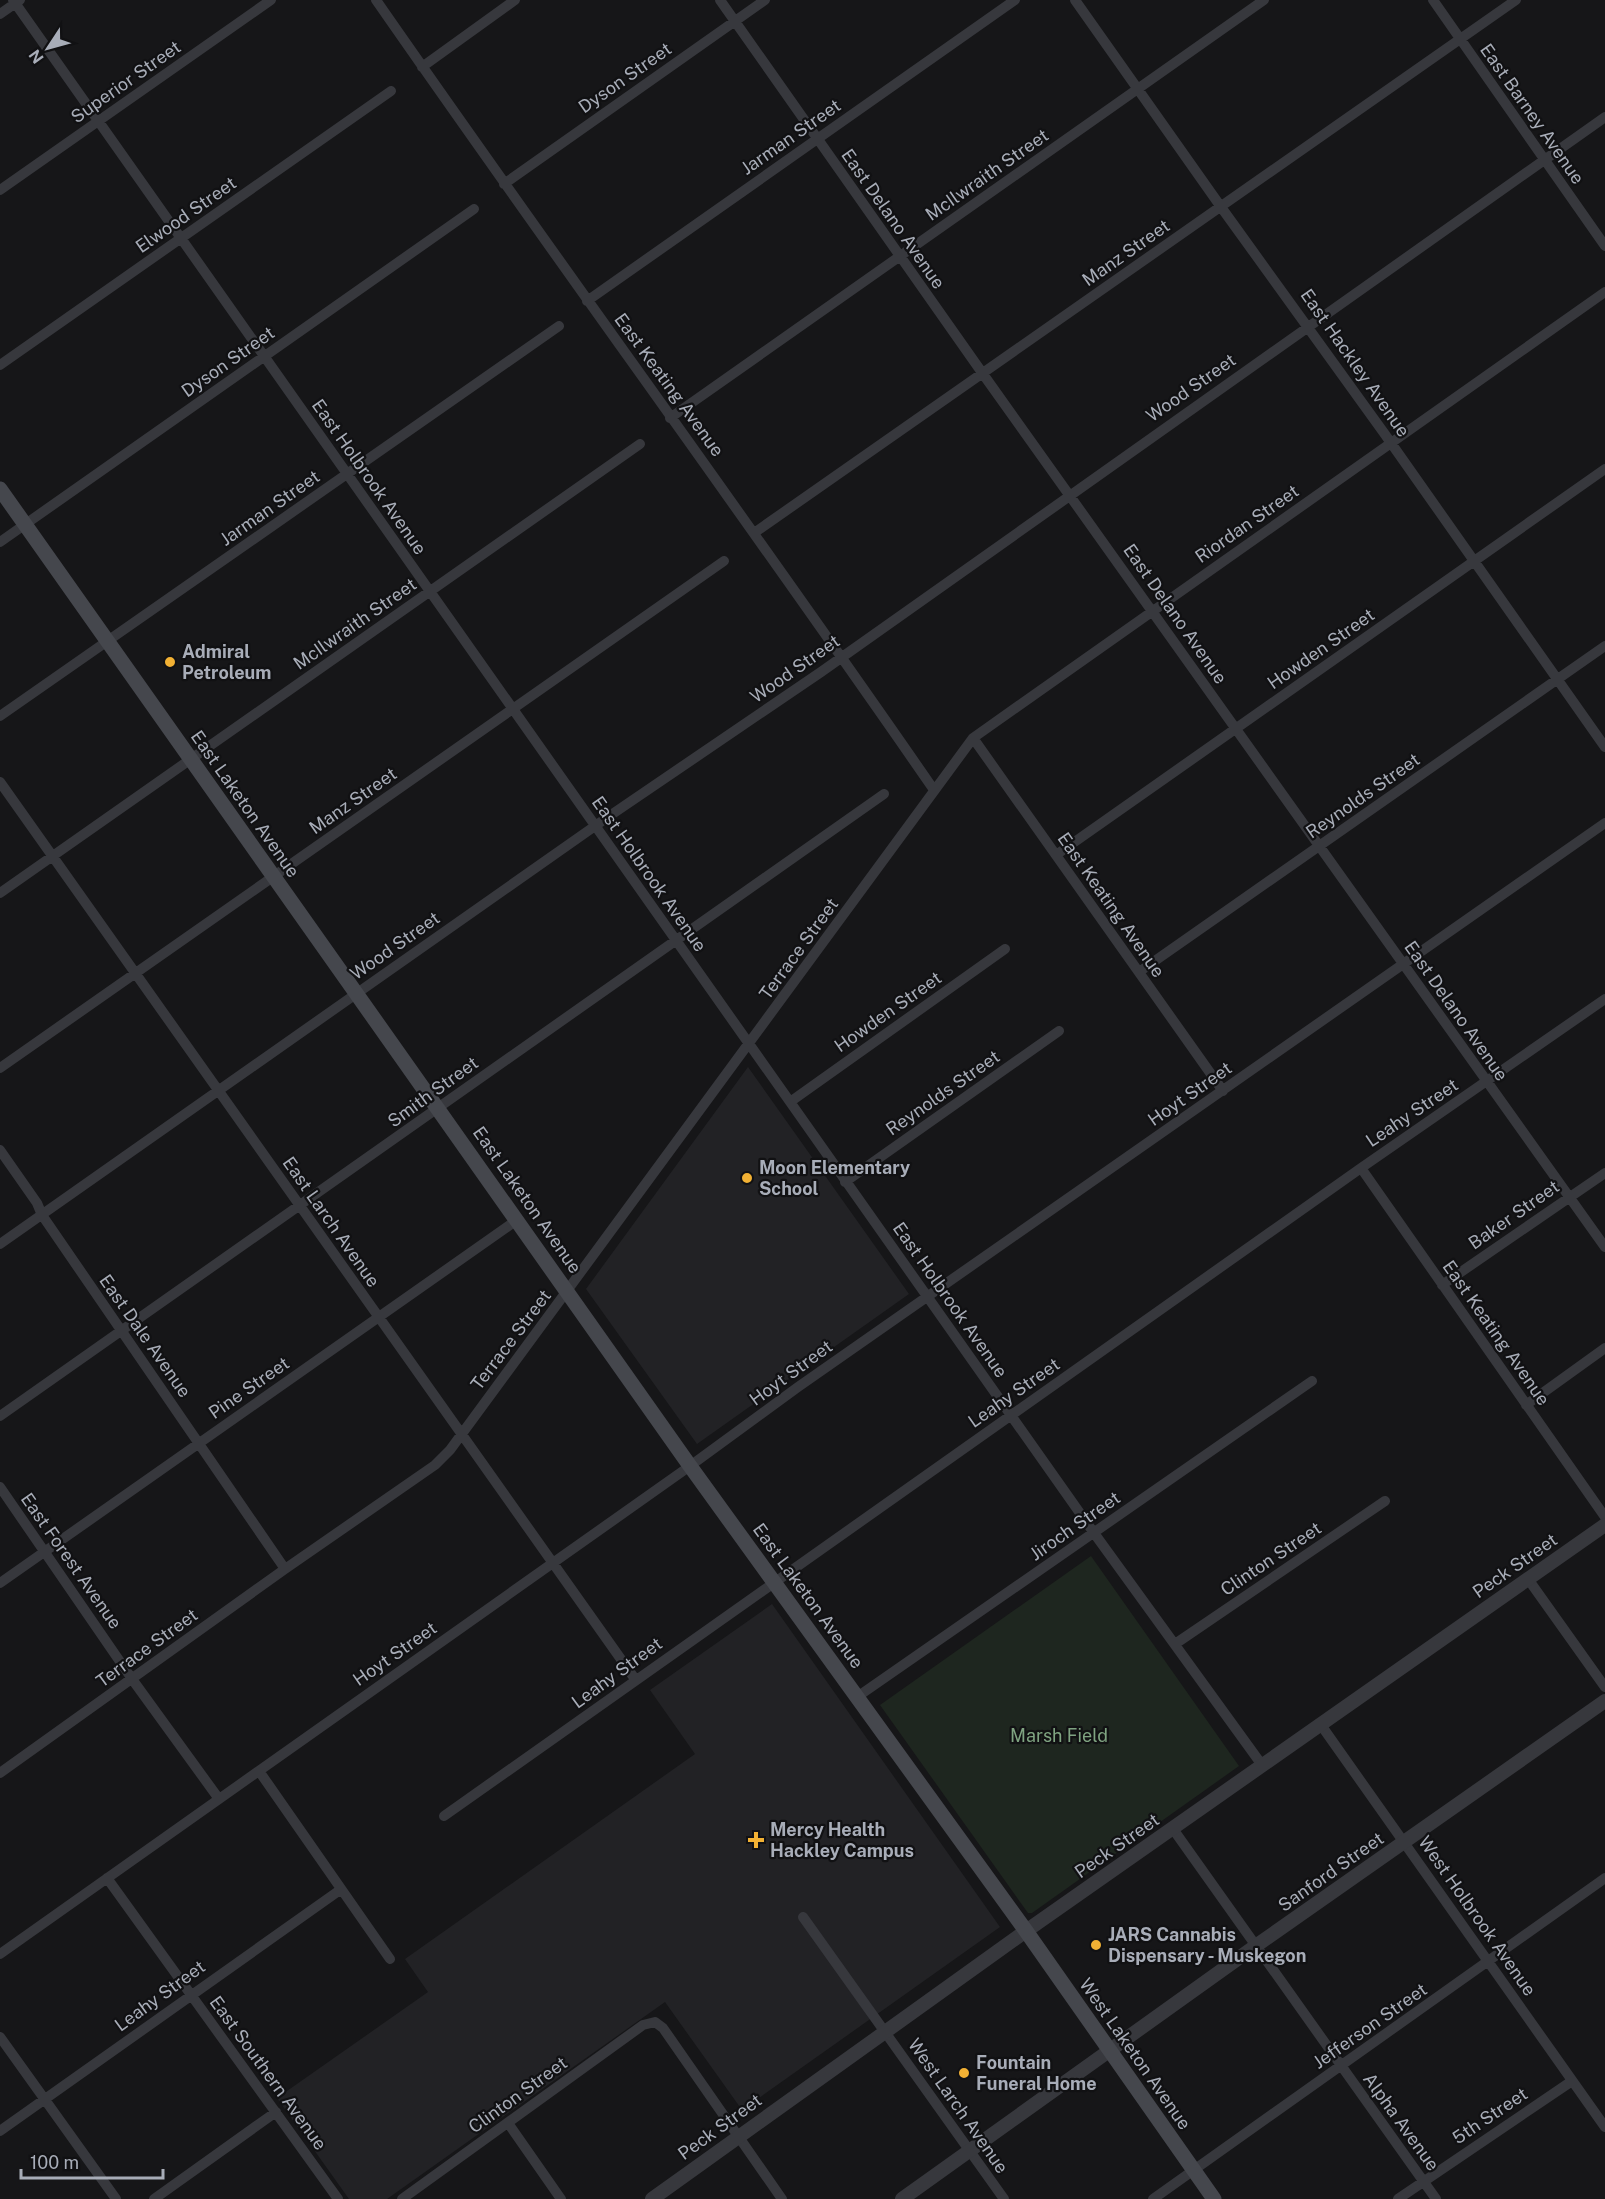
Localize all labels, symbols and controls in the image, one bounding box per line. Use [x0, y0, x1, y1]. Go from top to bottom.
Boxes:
north arrow [18, 18, 78, 78]
street label: Superior Street [67, 36, 185, 127]
street label: Dyson Street [574, 38, 675, 117]
street label: East Barney Avenue [1476, 40, 1589, 188]
text: N [25, 46, 48, 67]
street label: Jarman Street [737, 94, 845, 179]
street label: McIlwraith Street [921, 124, 1052, 225]
street label: East Delano Avenue [837, 145, 950, 293]
street label: Elwood Street [131, 172, 240, 257]
street label: Manz Street [1078, 215, 1173, 290]
street label: East Hackley Avenue [1296, 285, 1414, 441]
street label: East Keating Avenue [610, 309, 728, 460]
street label: Dyson Street [177, 322, 278, 401]
street label: Wood Street [1142, 349, 1239, 426]
street label: East Holbrook Avenue [308, 395, 431, 558]
street label: Jarman Street [216, 465, 324, 550]
street label: Riordan Street [1191, 480, 1303, 567]
street label: East Delano Avenue [1119, 540, 1232, 688]
street label: McIlwraith Street [289, 573, 420, 674]
street label: Howden Street [1263, 604, 1378, 693]
street label: Wood Street [746, 630, 843, 707]
place label: Admiral Petroleum [182, 641, 271, 683]
marker: Admiral Petroleum [163, 655, 177, 669]
street label: East Laketon Avenue [187, 726, 304, 881]
street label: Reynolds Street [1302, 749, 1424, 843]
street label: Manz Street [305, 763, 400, 838]
street label: East Holbrook Avenue [588, 792, 711, 955]
street label: East Keating Avenue [1053, 828, 1169, 981]
street label: Terrace Street [755, 894, 842, 1003]
street label: Wood Street [346, 907, 443, 984]
street label: East Delano Avenue [1400, 937, 1513, 1085]
street label: Howden Street [830, 967, 945, 1056]
street label: Reynolds Street [882, 1046, 1004, 1140]
street label: Smith Street [383, 1052, 482, 1131]
street label: Hoyt Street [1144, 1057, 1236, 1130]
street label: Leahy Street [1362, 1074, 1462, 1151]
street label: East Laketon Avenue [469, 1122, 586, 1277]
street label: East Larch Avenue [279, 1152, 384, 1291]
place label: Moon Elementary School [759, 1157, 910, 1199]
marker: Moon Elementary School [740, 1171, 754, 1185]
street label: Baker Street [1464, 1176, 1563, 1254]
street label: East Holbrook Avenue [889, 1218, 1012, 1381]
street label: East Keating Avenue [1438, 1256, 1554, 1409]
street label: East Dale Avenue [95, 1270, 196, 1401]
street label: Terrace Street [466, 1285, 555, 1394]
street label: Hoyt Street [745, 1335, 836, 1410]
street label: Pine Street [204, 1352, 293, 1423]
street label: Leahy Street [964, 1353, 1063, 1432]
street label: Jiroch Street [1025, 1487, 1124, 1564]
street label: East Forest Avenue [17, 1489, 126, 1633]
street label: Clinton Street [1217, 1517, 1325, 1600]
street label: East Laketon Avenue [749, 1519, 868, 1672]
street label: Peck Street [1468, 1529, 1561, 1602]
street label: Terrace Street [92, 1604, 201, 1691]
street label: Hoyt Street [349, 1617, 441, 1690]
street label: Leahy Street [567, 1633, 666, 1712]
park label: Marsh Field [1010, 1725, 1108, 1746]
street label: Peck Street [1070, 1809, 1163, 1882]
place label: Mercy Health Hackley Campus [770, 1819, 914, 1861]
street label: Sanford Street [1274, 1827, 1387, 1916]
marker: Mercy Health Hackley Campus [747, 1831, 765, 1849]
street label: West Holbrook Avenue [1414, 1832, 1541, 2000]
place label: JARS Cannabis Dispensary - Muskegon [1108, 1924, 1306, 1966]
marker: JARS Cannabis Dispensary - Muskegon [1089, 1938, 1103, 1952]
street label: Leahy Street [110, 1956, 209, 2035]
street label: West Laketon Avenue [1075, 1974, 1196, 2133]
street label: Jefferson Street [1309, 1978, 1431, 2073]
street label: East Southern Avenue [206, 1992, 331, 2154]
street label: West Larch Avenue [904, 2034, 1013, 2177]
street label: Clinton Street [464, 2052, 571, 2137]
place label: Fountain Funeral Home [976, 2052, 1097, 2094]
marker: Fountain Funeral Home [957, 2066, 971, 2080]
street label: Alpha Avenue [1359, 2069, 1444, 2175]
street label: 5th Street [1448, 2083, 1531, 2148]
street label: Peck Street [674, 2089, 766, 2164]
scale bar [21, 2142, 164, 2180]
text: 100 m [30, 2152, 79, 2173]

